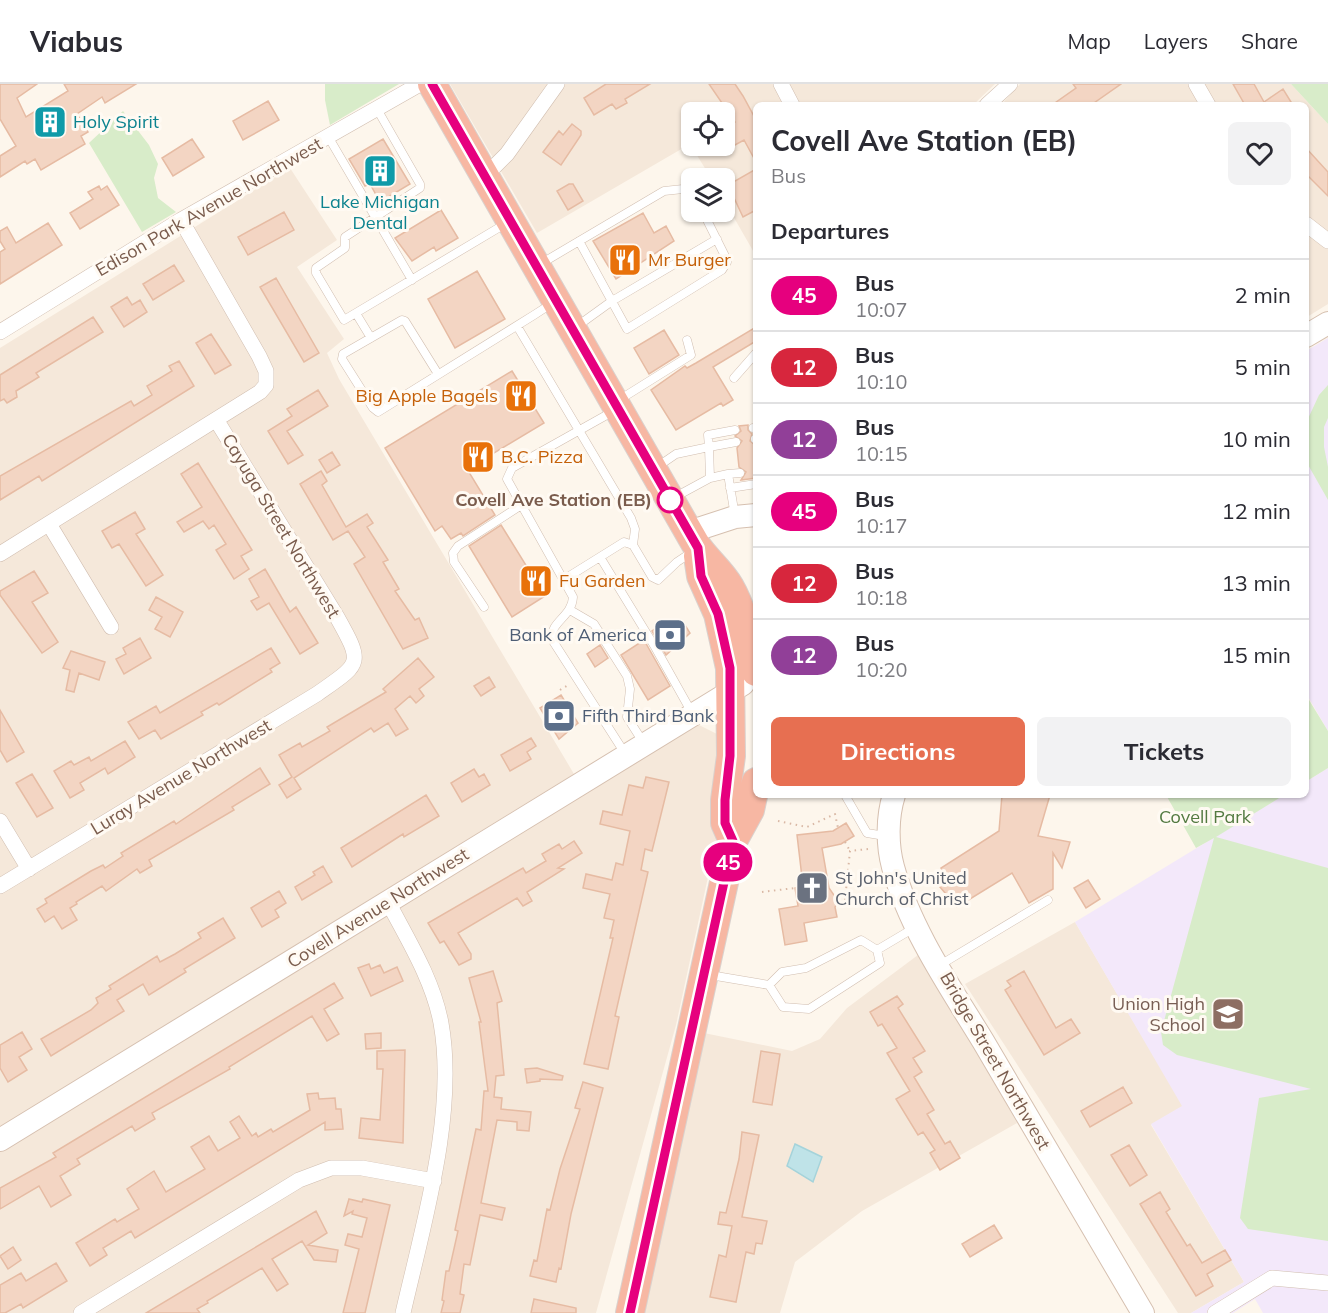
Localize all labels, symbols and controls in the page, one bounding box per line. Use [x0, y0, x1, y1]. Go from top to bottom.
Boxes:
text: Viabus [30, 24, 123, 59]
text: Map [1068, 28, 1111, 54]
text: Layers [1144, 28, 1208, 54]
text: Share [1241, 28, 1298, 54]
map controls [681, 102, 735, 222]
button: locate [681, 102, 735, 156]
building icon: Holy Spirit [32, 104, 68, 140]
place label: Holy Spirit [73, 110, 159, 133]
button: heart [1228, 122, 1291, 185]
text: Covell Ave Station (EB) [771, 123, 1077, 158]
street label: Edison Park Avenue Northwest [91, 132, 326, 281]
building icon: Lake Michigan Dental [362, 153, 398, 189]
text: Bus [771, 163, 806, 188]
button: layers [681, 168, 735, 222]
place label: Lake Michigan Dental [320, 190, 440, 234]
text: Departures [771, 217, 889, 245]
restaurant icon: Mr Burger [607, 242, 643, 278]
place label: Mr Burger [648, 248, 731, 271]
text: Bus [855, 269, 894, 297]
text: 2 min [1235, 281, 1291, 309]
text: 45 [791, 282, 817, 308]
text: 10:07 [855, 297, 908, 322]
text: Bus [855, 341, 894, 369]
text: 5 min [1235, 353, 1291, 381]
text: 12 [791, 354, 817, 380]
text: 10:10 [855, 369, 908, 394]
restaurant icon: Big Apple Bagels [503, 378, 539, 414]
place label: Big Apple Bagels [355, 384, 498, 407]
text: Bus [855, 413, 894, 441]
text: 10 min [1221, 425, 1291, 453]
text: 12 [791, 426, 817, 452]
street label: Cayuga Street Northwest [217, 429, 346, 622]
restaurant icon: B.C. Pizza [460, 439, 496, 475]
text: 10:15 [855, 441, 908, 466]
place label: B.C. Pizza [501, 445, 583, 468]
text: Bus [855, 485, 894, 513]
marker: Covell Ave Station (EB) [657, 487, 683, 513]
place label: Covell Ave Station (EB) [455, 488, 652, 511]
text: 12 min [1221, 497, 1291, 525]
text: 45 [791, 498, 817, 524]
text: 10:17 [855, 513, 908, 538]
text: Bus [855, 557, 894, 585]
restaurant icon: Fu Garden [518, 563, 554, 599]
place label: Fu Garden [559, 569, 646, 592]
text: 13 min [1221, 569, 1291, 597]
text: 12 [791, 570, 817, 596]
text: 10:18 [855, 585, 908, 610]
bank icon: Bank of America [652, 617, 688, 653]
place label: Bank of America [509, 623, 647, 646]
text: Bus [855, 629, 894, 657]
text: 15 min [1221, 641, 1291, 669]
text: 12 [791, 642, 817, 668]
text: 10:20 [855, 657, 908, 682]
bank icon: Fifth Third Bank [541, 698, 577, 734]
place label: Fifth Third Bank [582, 704, 715, 727]
street label: Luray Avenue Northwest [86, 713, 275, 840]
button: Directions [771, 717, 1025, 786]
button: Tickets [1037, 717, 1291, 786]
park label: Covell Park [1159, 805, 1252, 828]
street label: Covell Avenue Northwest [283, 842, 473, 973]
line badge: 45 [701, 842, 755, 882]
text: 45 [715, 849, 741, 875]
place label: St John's United Church of Christ [835, 866, 969, 910]
church icon: St John's United Church of Christ [794, 870, 830, 906]
street label: Bridge Street Northwest [935, 968, 1056, 1154]
place label: Union High School [1112, 992, 1205, 1036]
school or university icon: Union High School [1210, 996, 1246, 1032]

